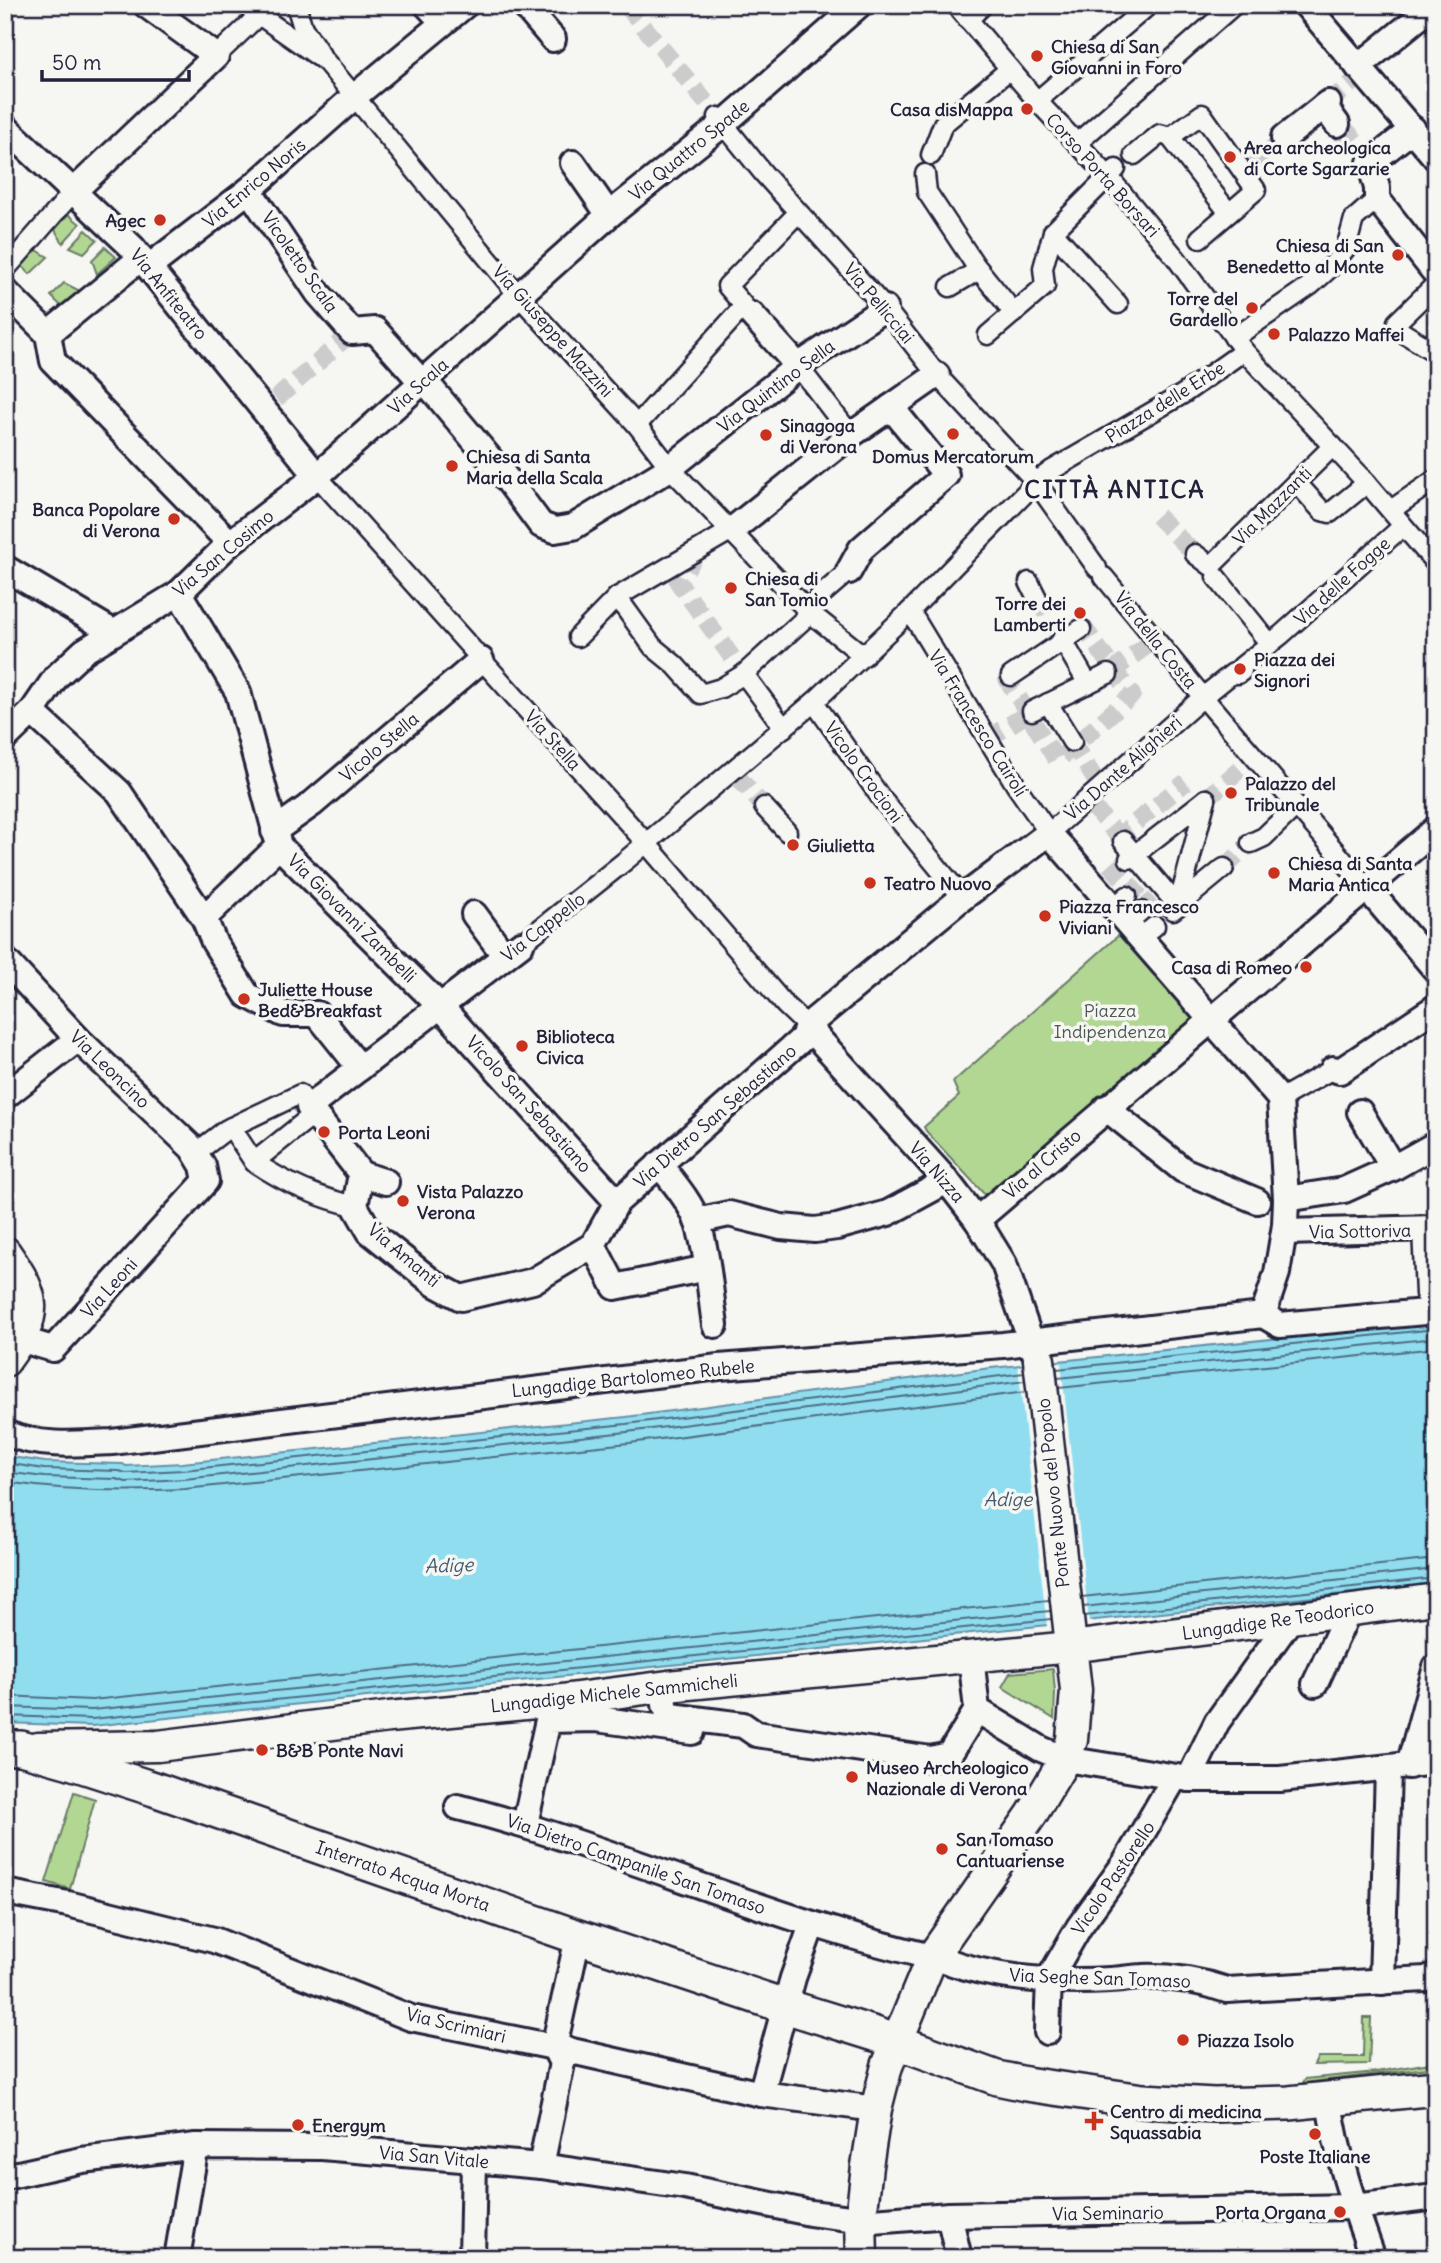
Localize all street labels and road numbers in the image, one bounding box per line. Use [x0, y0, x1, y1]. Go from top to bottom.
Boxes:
street label: Via Quattro Spade [624, 94, 754, 206]
street label: Corso Porta Borsari [1041, 108, 1165, 242]
street label: Via Enrico Noris [198, 133, 310, 233]
street label: Vicoletto Scala [257, 207, 343, 317]
street label: Via Anfiteatro [125, 244, 213, 344]
street label: Via Pellicciai [839, 258, 919, 348]
street label: Via Giuseppe Mazzini [487, 260, 619, 402]
street label: Via Quintino Sella [713, 334, 839, 438]
street label: Via Scala [383, 353, 453, 419]
street label: Piazza delle Erbe [1101, 356, 1229, 448]
street label: Via Mazzanti [1228, 462, 1316, 550]
street label: Via San Cosimo [168, 504, 278, 602]
street label: Via delle Fogge [1289, 532, 1395, 630]
street label: Via della Costa [1110, 587, 1202, 693]
street label: Via Francesco Cairoli [924, 645, 1032, 801]
street label: Via Stella [520, 705, 586, 775]
street label: Vicolo Stella [335, 707, 423, 787]
street label: Via Dante Alighieri [1060, 711, 1186, 825]
street label: Vicolo Crocioni [820, 717, 908, 827]
street label: Via Giovanni Zambelli [283, 849, 421, 987]
street label: Via Cappello [496, 887, 590, 967]
street label: Via Leoncino [65, 1025, 155, 1113]
street label: Vicolo San Sebastiano [461, 1031, 597, 1177]
street label: Via Dietro San Sebastiano [629, 1039, 801, 1193]
street label: Via al Cristo [998, 1124, 1086, 1204]
street label: Via Nizza [904, 1137, 970, 1207]
street label: Via Amanti [363, 1218, 445, 1292]
street label: Via Sottoriva [1309, 1219, 1411, 1243]
street label: Via Leoni [76, 1253, 142, 1323]
street label: Lungadige Bartolomeo Rubele [510, 1354, 756, 1402]
street label: Ponte Nuovo del Popolo [1032, 1397, 1074, 1589]
street label: Lungadige Re Teodorico [1181, 1595, 1375, 1645]
street label: Lungadige Michele Sammicheli [489, 1669, 739, 1717]
street label: Via Dietro Campanile San Tomaso [503, 1809, 769, 1919]
street label: Vicolo Pastorello [1066, 1817, 1160, 1939]
street label: Interrato Acqua Morta [313, 1835, 493, 1917]
street label: Via Seghe San Tomaso [1009, 1963, 1191, 1993]
street label: Via Scrimiari [404, 2002, 508, 2048]
street label: Via San Vitale [378, 2141, 490, 2173]
street label: Via Seminario [1052, 2201, 1164, 2225]

